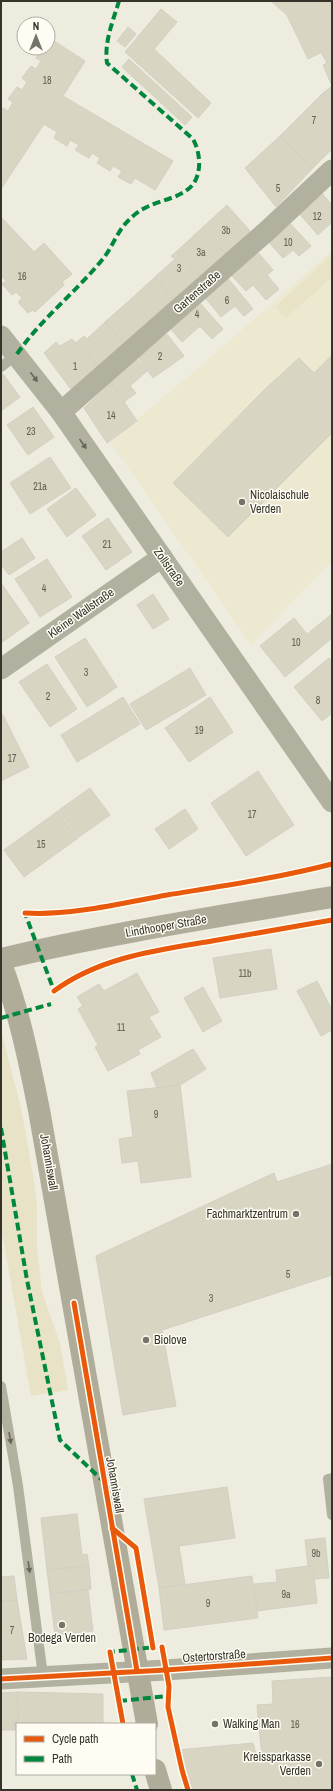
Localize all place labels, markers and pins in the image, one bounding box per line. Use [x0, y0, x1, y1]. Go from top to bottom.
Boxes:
place label: Nicolaischule Verden [250, 487, 309, 517]
marker: Nicolaischule Verden [237, 497, 247, 507]
place label: Fachmarktzentrum [206, 1206, 288, 1222]
marker: Fachmarktzentrum [291, 1209, 301, 1219]
place label: Biolove [154, 1332, 187, 1348]
marker: Biolove [141, 1335, 151, 1345]
marker: Bodega Verden [57, 1620, 67, 1630]
place label: Bodega Verden [28, 1630, 96, 1646]
place label: Walking Man [223, 1716, 280, 1732]
marker: Walking Man [210, 1719, 220, 1729]
place label: Kreissparkasse Verden [243, 1749, 311, 1779]
marker: Kreissparkasse Verden [314, 1759, 324, 1769]

